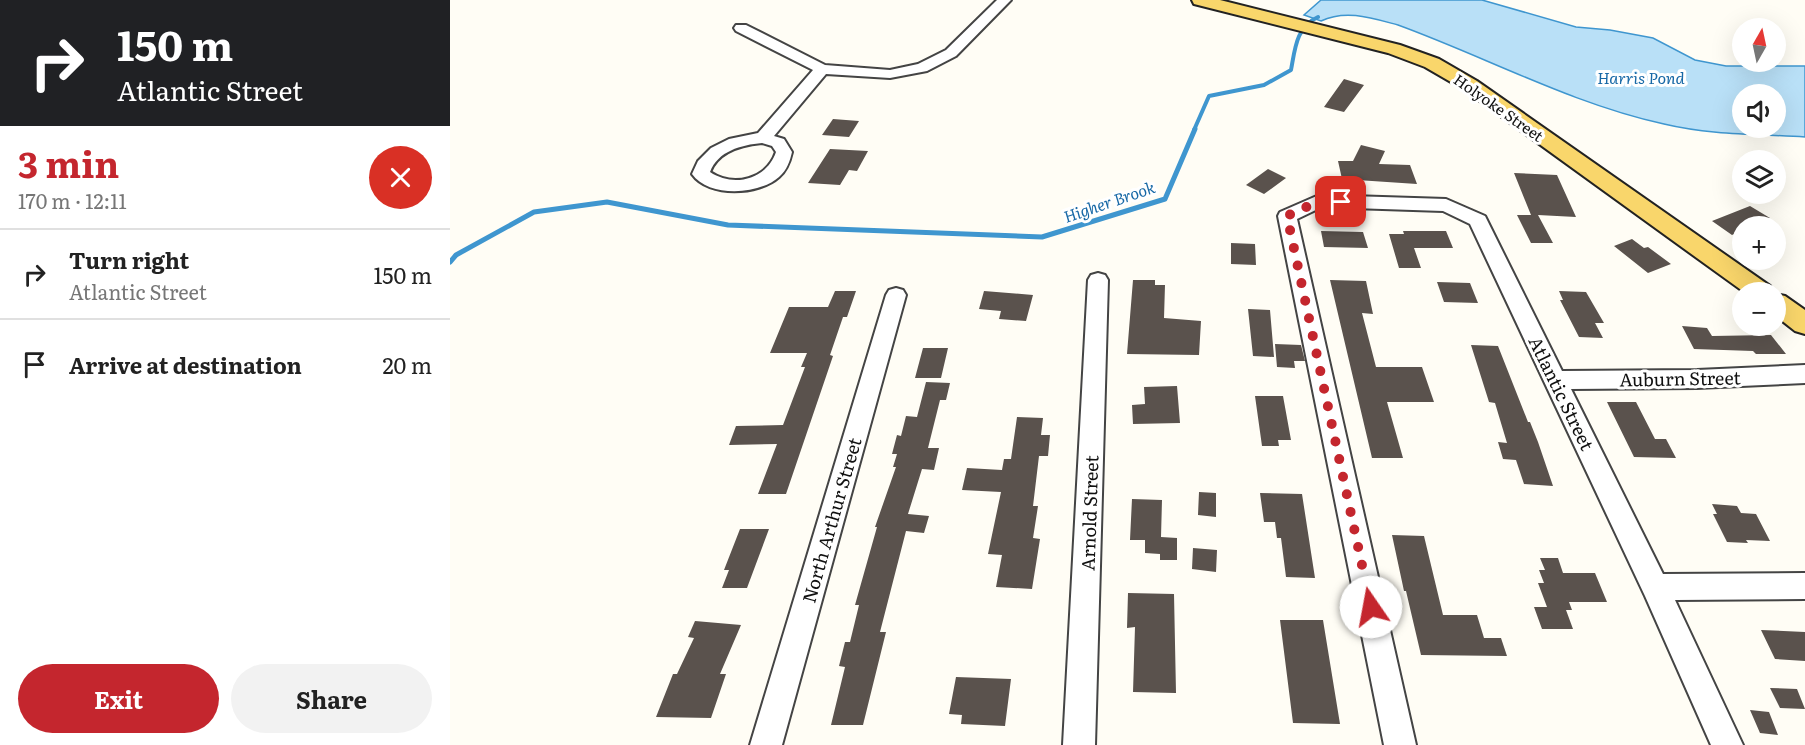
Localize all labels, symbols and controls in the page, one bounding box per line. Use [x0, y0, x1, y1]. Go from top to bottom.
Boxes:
text: 150 m [117, 12, 233, 74]
north arrow [1732, 18, 1786, 72]
map controls [1732, 18, 1786, 336]
icon: right [18, 24, 96, 102]
water label: Harris Pond [1597, 65, 1686, 89]
street label: Holyoke Street [1449, 67, 1549, 147]
text: Atlantic Street [117, 69, 303, 109]
button: sound [1732, 84, 1786, 138]
text: 3 min [18, 136, 119, 189]
button: close [369, 146, 432, 209]
button: layers [1732, 150, 1786, 204]
water label: Higher Brook [1060, 174, 1158, 228]
pin [1315, 176, 1366, 227]
text: 170 m · 12:11 [18, 185, 127, 215]
icon: arrive [1324, 185, 1357, 218]
button: + [1732, 216, 1786, 270]
text: Turn right [69, 243, 189, 276]
icon: right [18, 258, 51, 291]
text: 150 m [373, 258, 432, 291]
text: Atlantic Street [69, 276, 207, 306]
button: − [1732, 282, 1786, 336]
street label: Atlantic Street [1523, 331, 1602, 455]
icon: arrive [18, 348, 51, 381]
text: Arrive at destination [69, 348, 302, 381]
text: 20 m [382, 348, 432, 381]
street label: Auburn Street [1619, 363, 1742, 393]
street label: North Arthur Street [794, 433, 868, 606]
street label: Arnold Street [1073, 454, 1105, 571]
position arrow [1339, 575, 1403, 639]
button: Exit [18, 664, 219, 733]
button: Share [231, 664, 432, 733]

